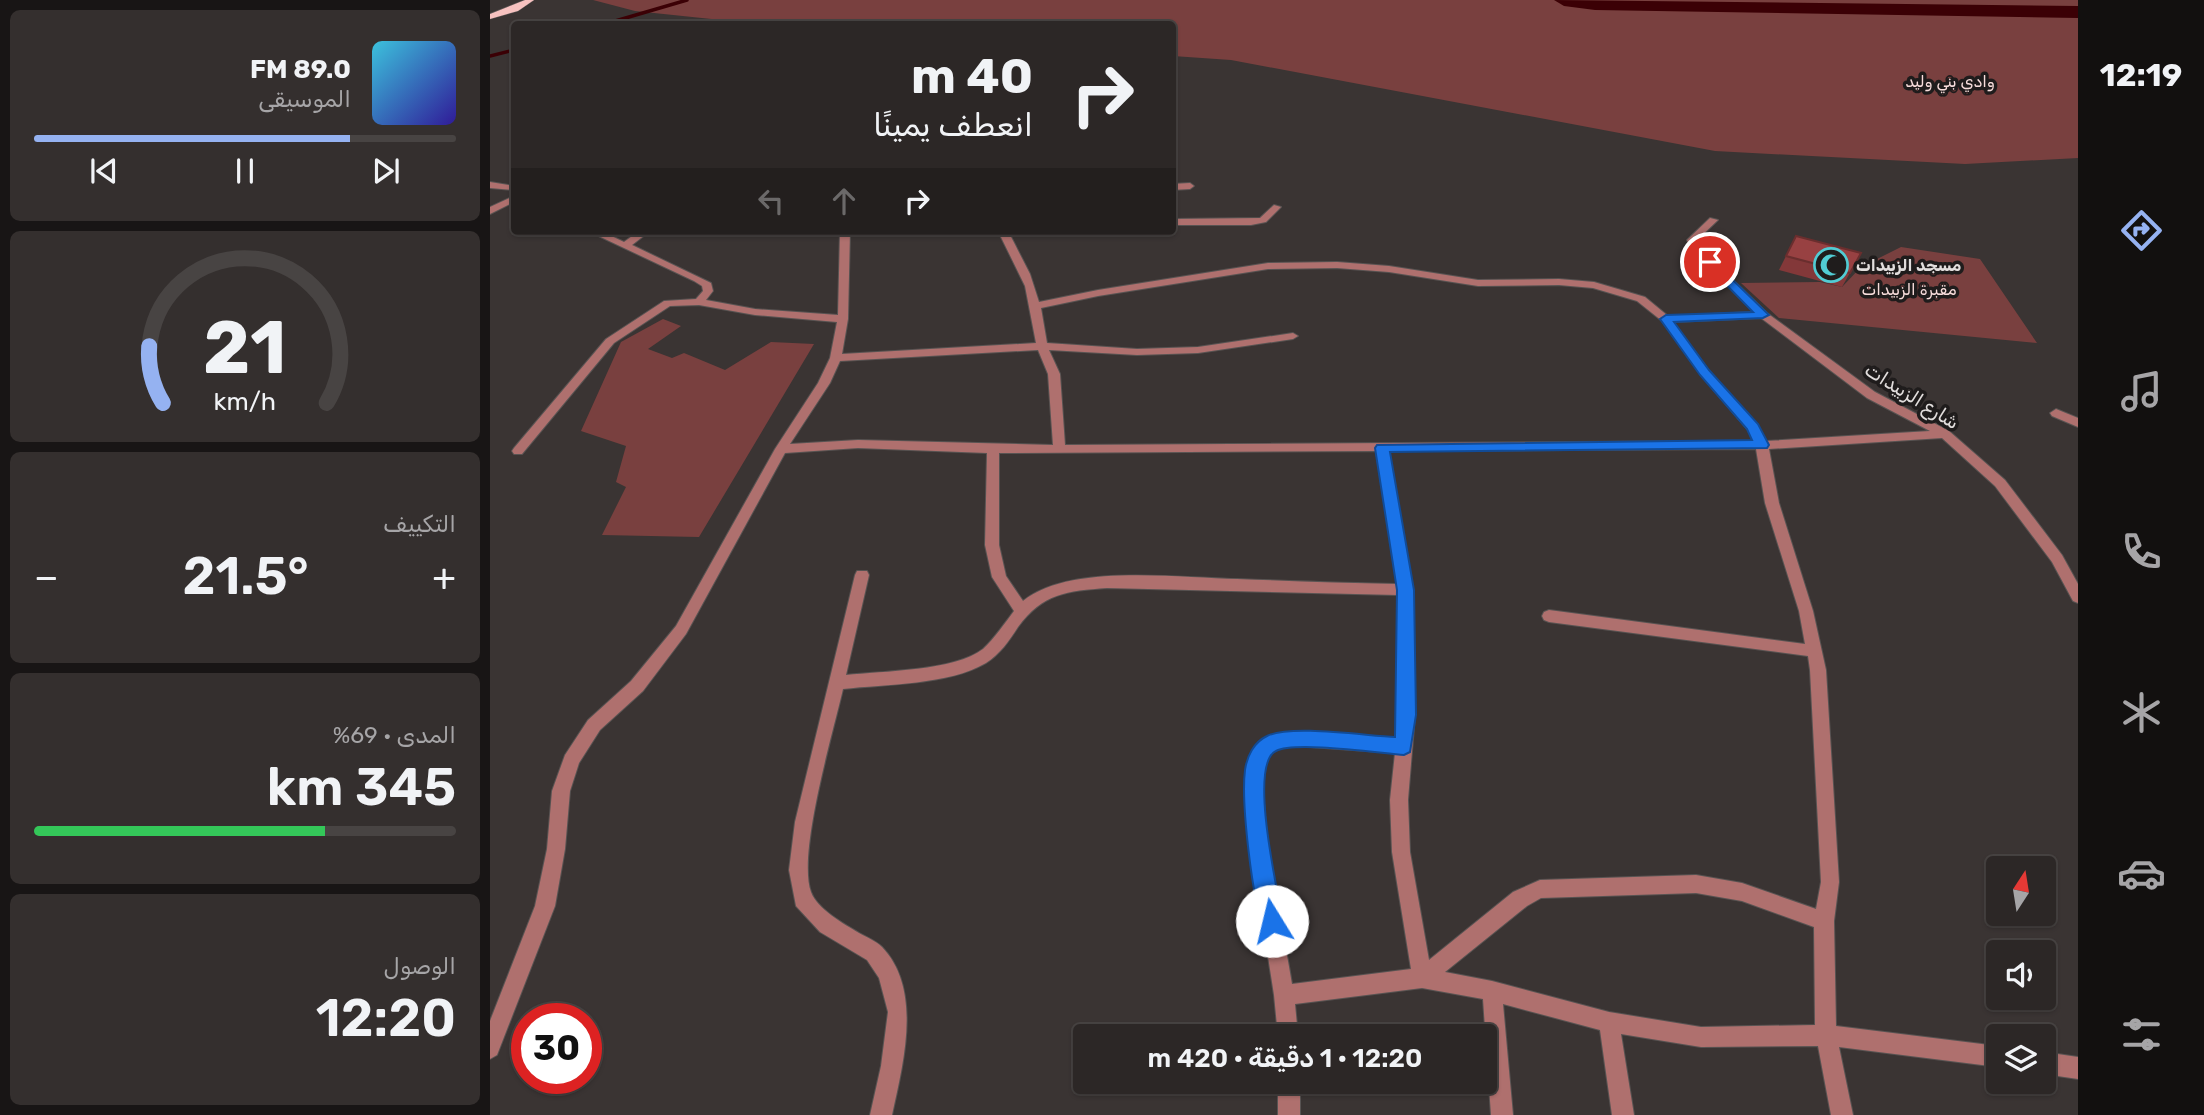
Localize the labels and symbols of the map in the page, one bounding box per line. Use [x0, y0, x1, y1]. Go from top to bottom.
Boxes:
park label: وادي بني وليد [1905, 72, 1995, 94]
pin [1680, 232, 1740, 292]
mosque icon: مسجد الزبيدات [1812, 246, 1850, 284]
place label: مسجد الزبيدات [1856, 256, 1961, 275]
park label: مقبرة الزبيدات [1861, 280, 1957, 300]
street label: شارع الزبيدات [1859, 358, 1963, 436]
north arrow [1986, 856, 2056, 926]
position arrow [1235, 884, 1309, 958]
speed limit sign: 30 [511, 1003, 602, 1094]

